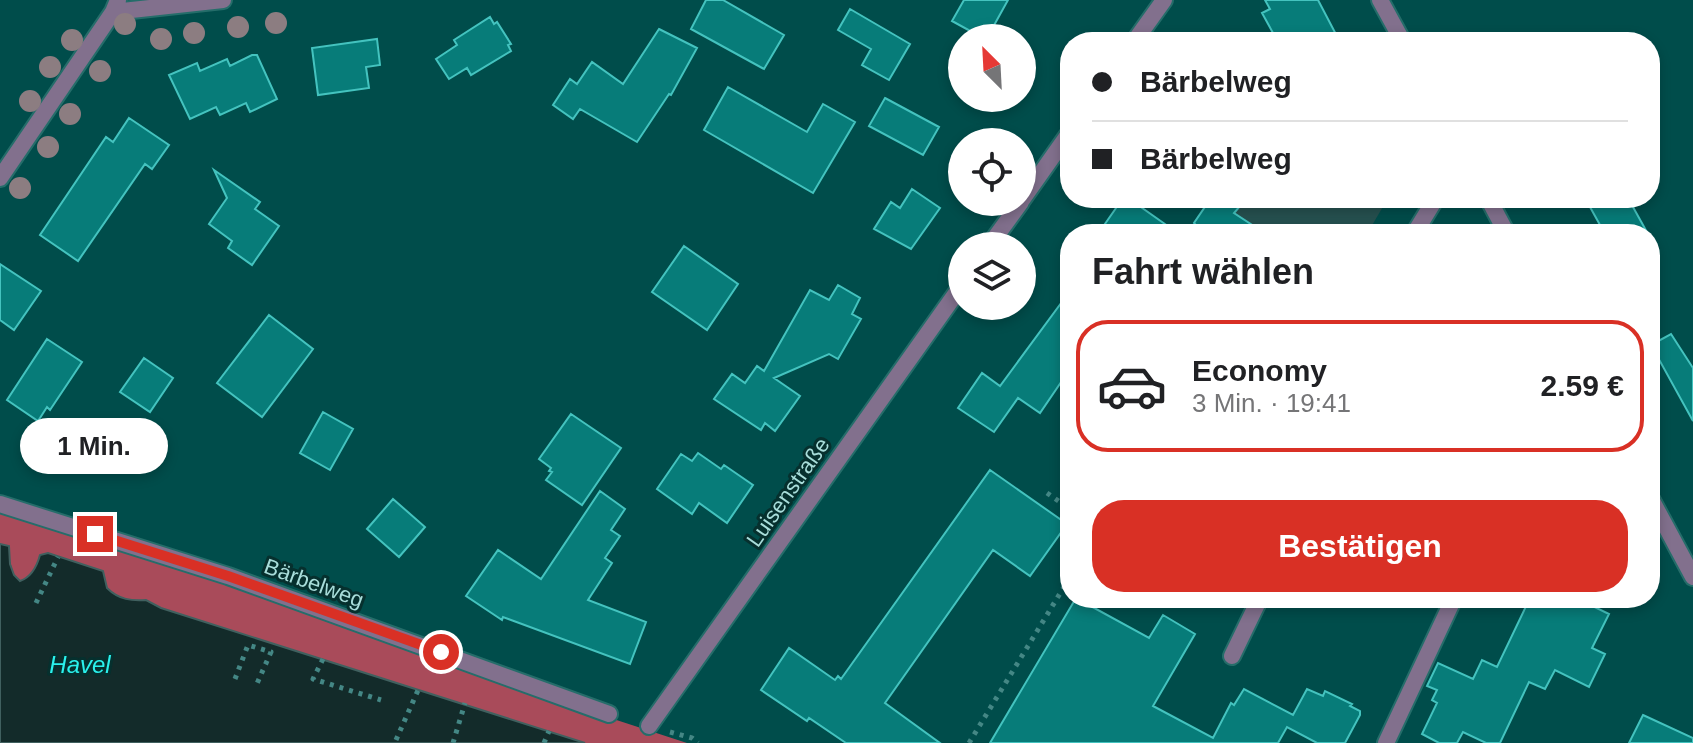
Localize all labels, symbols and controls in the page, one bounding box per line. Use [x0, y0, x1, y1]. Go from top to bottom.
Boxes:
north arrow [948, 24, 1036, 112]
map controls [948, 24, 1036, 320]
text: Bärbelweg [1140, 65, 1292, 98]
button: locate [948, 128, 1036, 216]
text: Bärbelweg [1140, 142, 1292, 175]
button: layers [948, 232, 1036, 320]
text: Fahrt wählen [1092, 251, 1314, 292]
icon: car [1096, 350, 1168, 422]
text: Economy [1192, 354, 1327, 387]
text: 2.59 € [1541, 369, 1624, 402]
text: 3 Min. · 19:41 [1192, 388, 1351, 418]
callout: 1 Min. [21, 418, 169, 474]
text: 1 Min. [57, 431, 131, 461]
street label: Luisenstraße [741, 433, 835, 551]
button: Bestätigen [1092, 500, 1628, 592]
route end [77, 516, 113, 552]
street label: Bärbelweg [261, 553, 367, 613]
route start [423, 634, 459, 670]
water label: Havel [49, 651, 111, 678]

